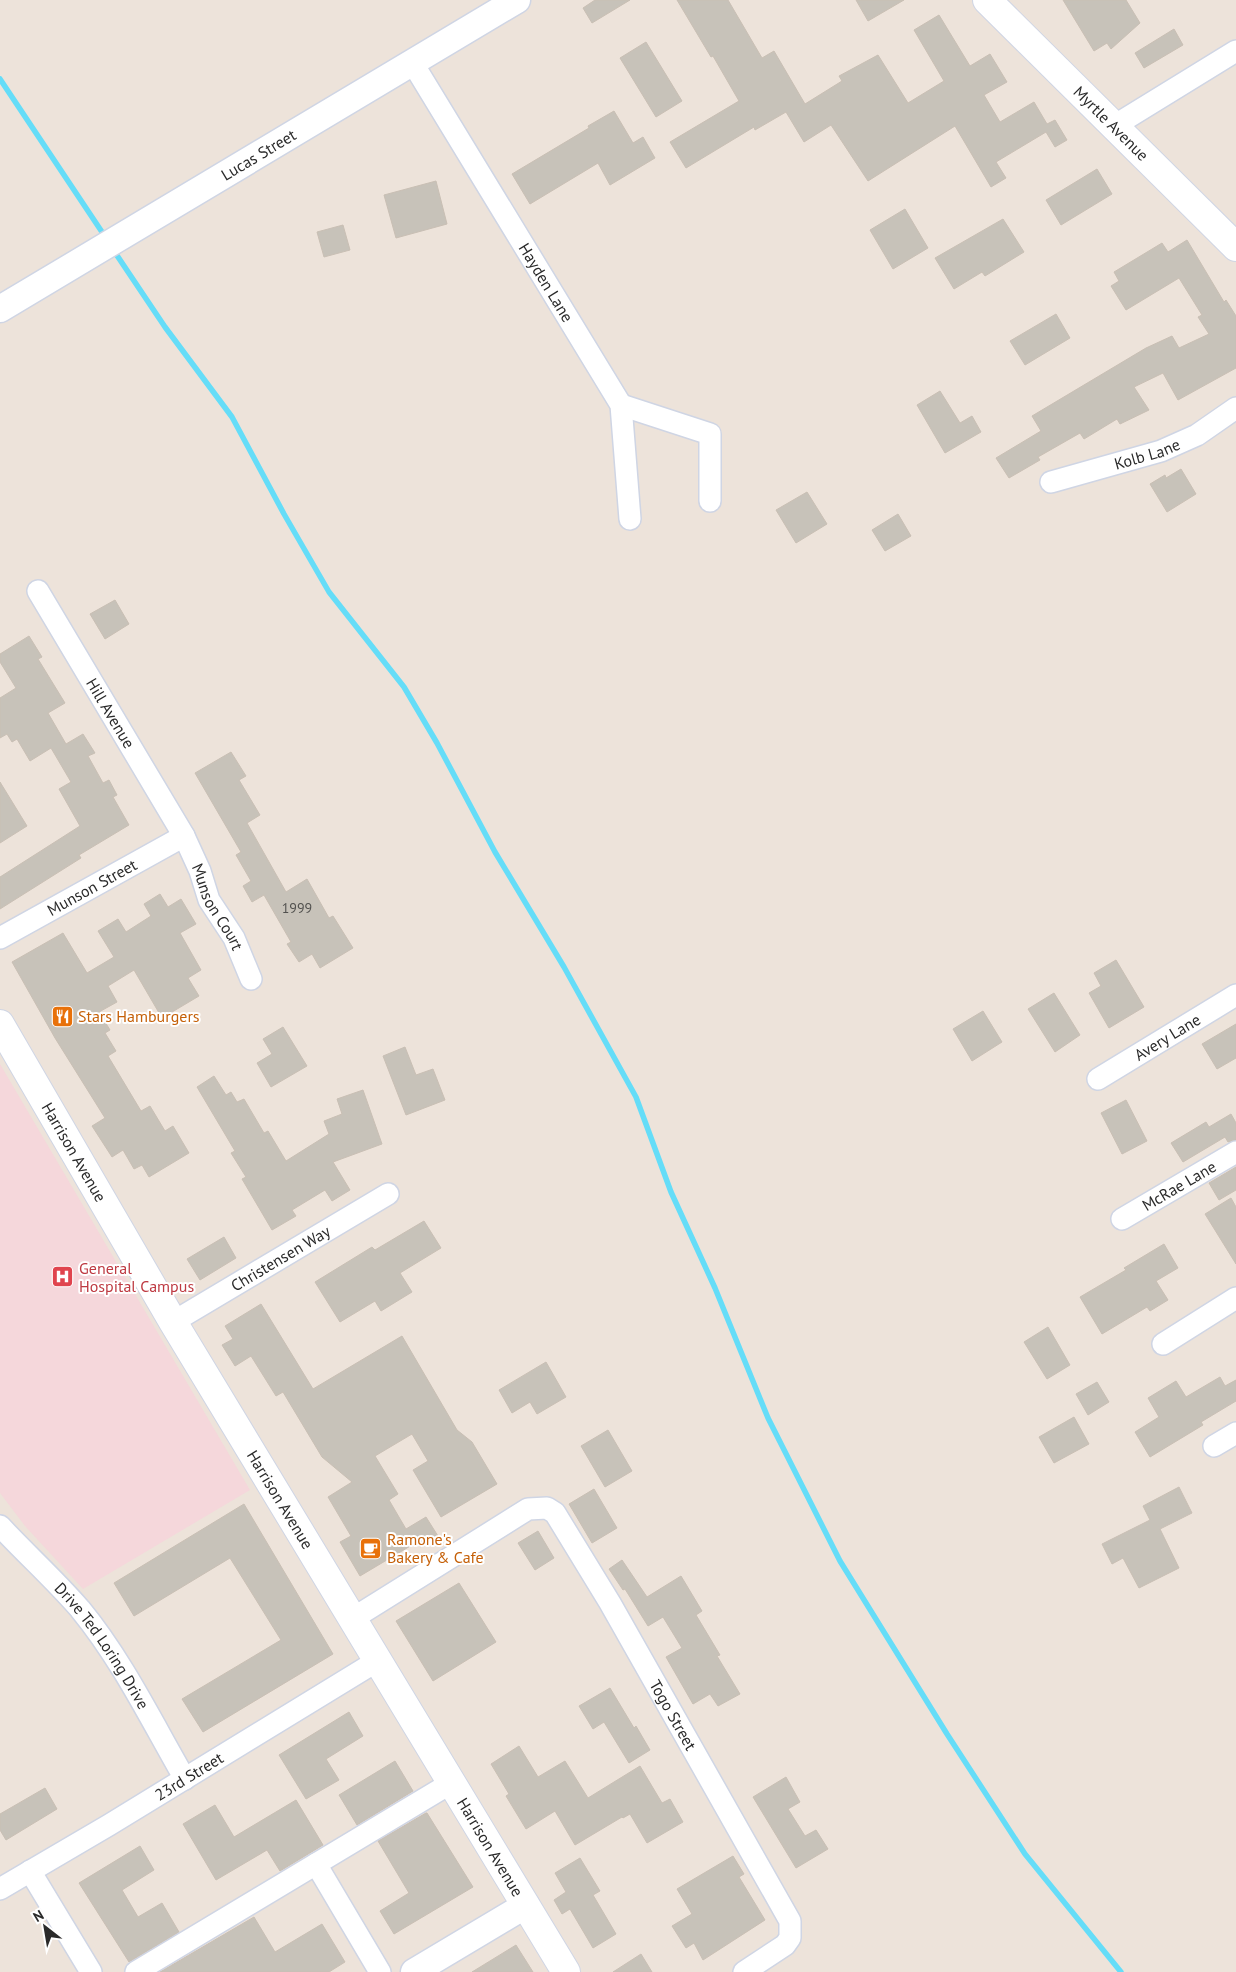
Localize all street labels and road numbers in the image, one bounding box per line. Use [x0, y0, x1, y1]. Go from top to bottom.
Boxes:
street label: Myrtle Avenue [1069, 82, 1153, 165]
street label: Lucas Street [217, 124, 300, 185]
street label: Hayden Lane [515, 239, 578, 325]
street label: Kolb Lane [1112, 434, 1183, 474]
street label: Hill Avenue [82, 674, 139, 752]
street label: Munson Street [44, 854, 141, 920]
street label: Munson Court [188, 860, 248, 954]
street label: Avery Lane [1130, 1009, 1204, 1065]
street label: Harrison Avenue [38, 1099, 111, 1205]
street label: McRae Lane [1138, 1156, 1219, 1215]
street label: Christensen Way [227, 1220, 334, 1295]
street label: Harrison Avenue [243, 1446, 318, 1553]
street label: Drive Ted Loring Drive [51, 1578, 154, 1712]
street label: Togo Street [645, 1676, 701, 1754]
street label: 23rd Street [151, 1747, 227, 1805]
street label: Harrison Avenue [453, 1794, 528, 1900]

